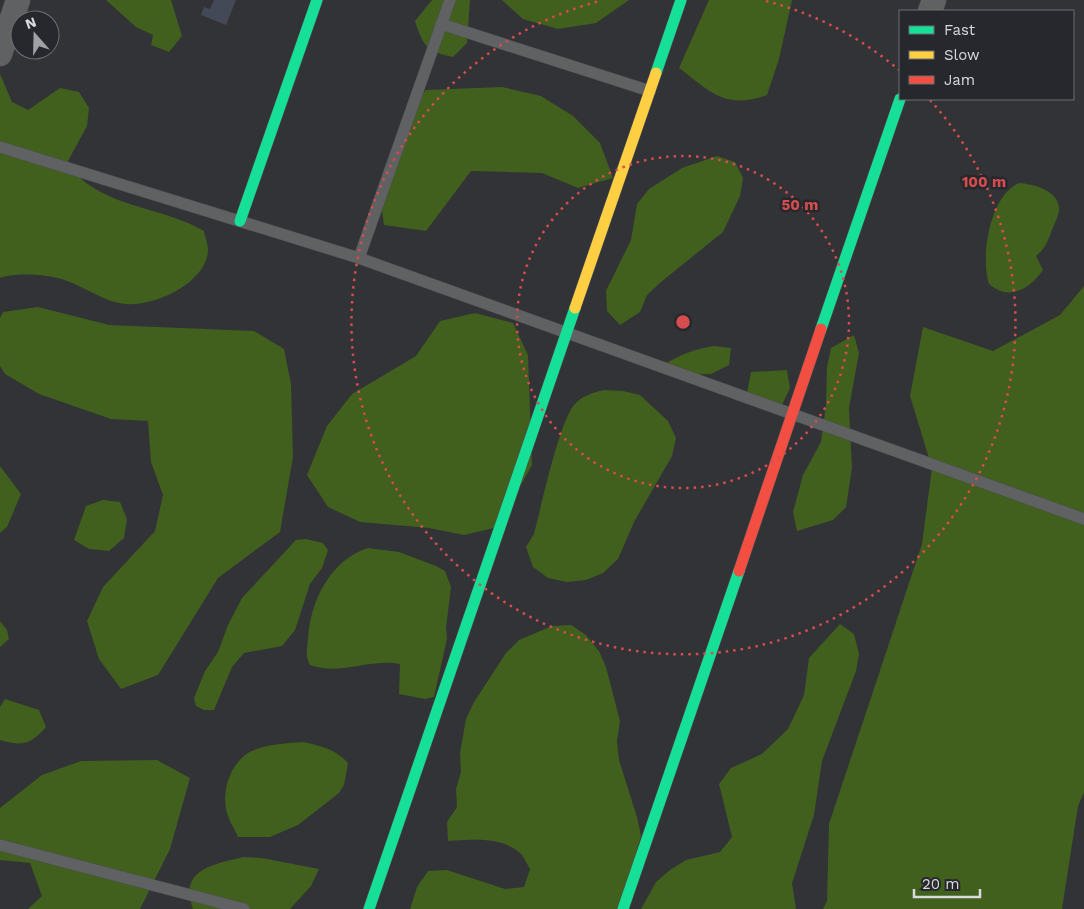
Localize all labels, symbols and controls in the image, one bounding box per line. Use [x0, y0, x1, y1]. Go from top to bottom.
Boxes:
north arrow [10, 10, 60, 60]
legend [899, 10, 1074, 100]
text: N [23, 13, 38, 32]
text: Fast [944, 21, 976, 39]
text: Slow [944, 46, 980, 64]
text: Jam [944, 71, 975, 89]
text: 100 m [962, 173, 1006, 191]
text: 50 m [782, 196, 818, 214]
centre of rings [674, 313, 692, 331]
scale bar [914, 866, 980, 898]
text: 20 m [922, 875, 960, 893]

